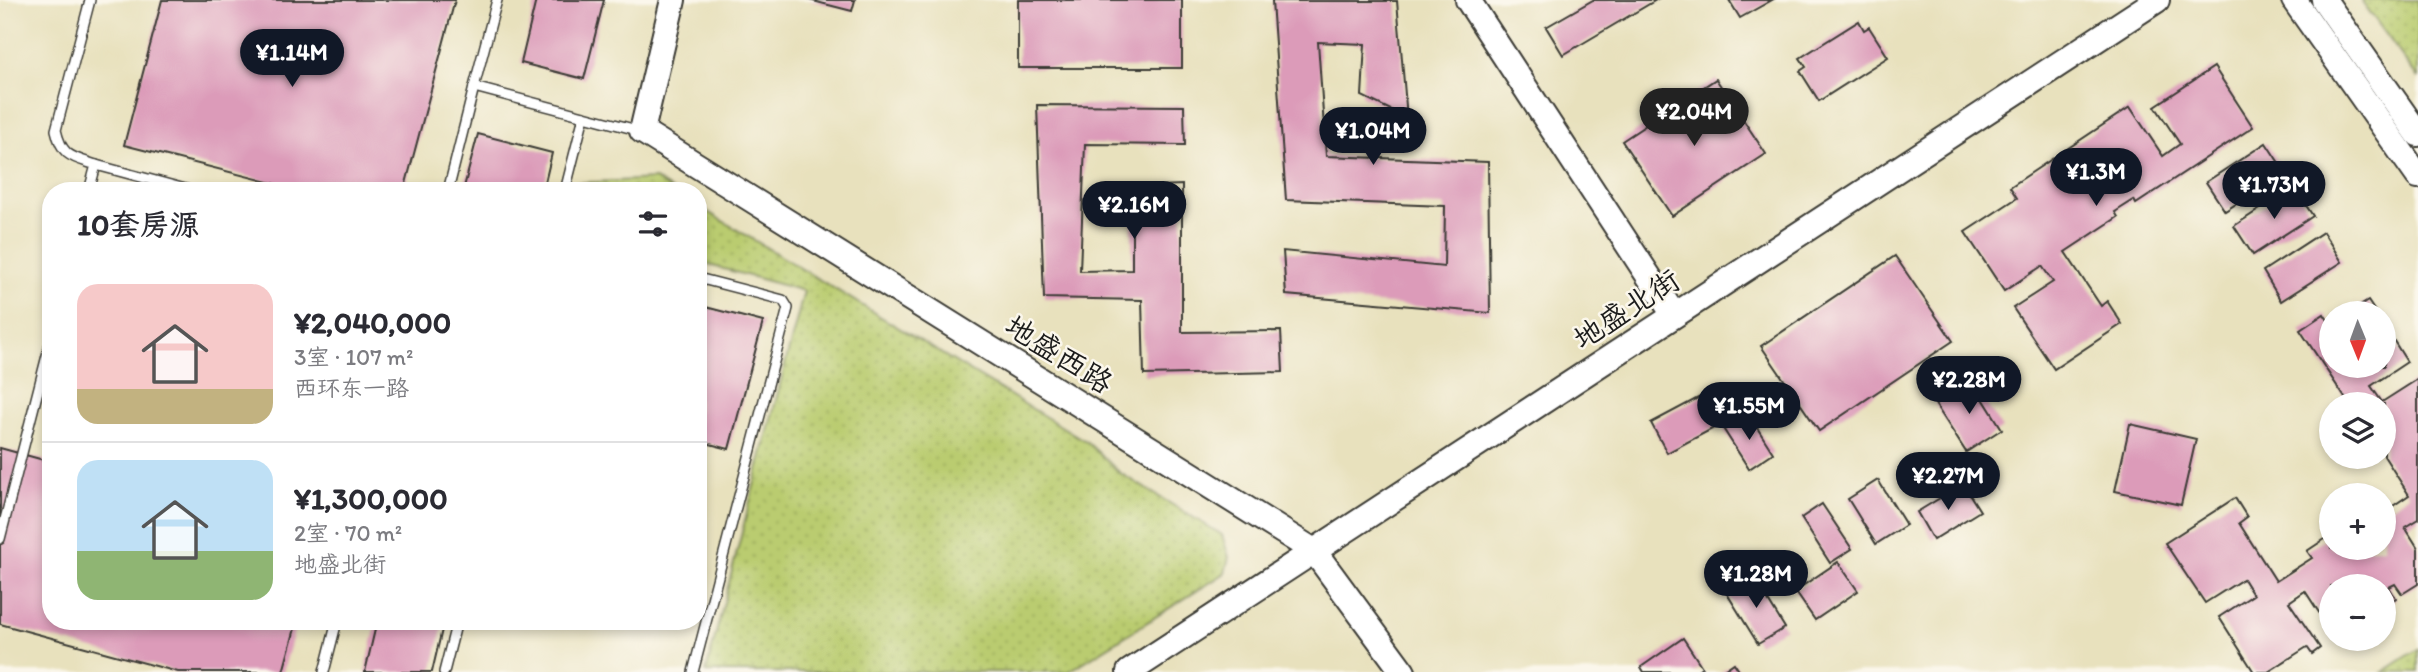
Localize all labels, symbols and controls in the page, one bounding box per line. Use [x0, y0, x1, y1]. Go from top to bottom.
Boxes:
pin: ¥1.14M [235, 29, 349, 89]
text: ¥1.14M [256, 38, 328, 66]
pin: ¥2.04M [1637, 88, 1751, 148]
text: ¥2.04M [1656, 97, 1732, 125]
pin: ¥1.04M [1316, 108, 1430, 167]
text: ¥1.04M [1335, 116, 1411, 144]
pin: ¥1.3M [2047, 148, 2145, 208]
text: ¥1.3M [2066, 157, 2126, 185]
pin: ¥1.73M [2217, 162, 2331, 221]
text: ¥1.73M [2238, 170, 2310, 198]
pin: ¥2.16M [1077, 182, 1191, 241]
text: ¥2.16M [1098, 190, 1170, 218]
icon: filters [634, 205, 672, 243]
text: 10套房源 [77, 206, 199, 243]
street label: 地盛北街 [1566, 261, 1686, 357]
north arrow [2319, 301, 2396, 378]
map controls [2319, 301, 2396, 651]
text: ¥2,040,000 [294, 304, 451, 341]
street label: 地盛西路 [998, 307, 1120, 401]
icon: home [133, 312, 217, 396]
text: 3室 · 107 m² [294, 343, 413, 371]
pin: ¥2.28M [1912, 356, 2026, 416]
text: ¥2.28M [1932, 365, 2006, 393]
text: 西环东一路 [294, 374, 409, 402]
pin: ¥1.55M [1692, 382, 1806, 442]
text: ¥1.55M [1713, 391, 1785, 419]
button: layers [2319, 392, 2396, 469]
pin: ¥2.27M [1891, 452, 2005, 512]
text: ¥2.27M [1912, 461, 1984, 489]
text: ¥1,300,000 [294, 480, 448, 517]
button: + [2319, 483, 2396, 560]
icon: home [133, 488, 217, 572]
text: 2室 · 70 m² [294, 519, 402, 547]
text: 地盛北街 [294, 550, 386, 578]
pin: ¥1.28M [1699, 550, 1813, 610]
text: ¥1.28M [1720, 559, 1792, 587]
button: − [2319, 574, 2396, 651]

